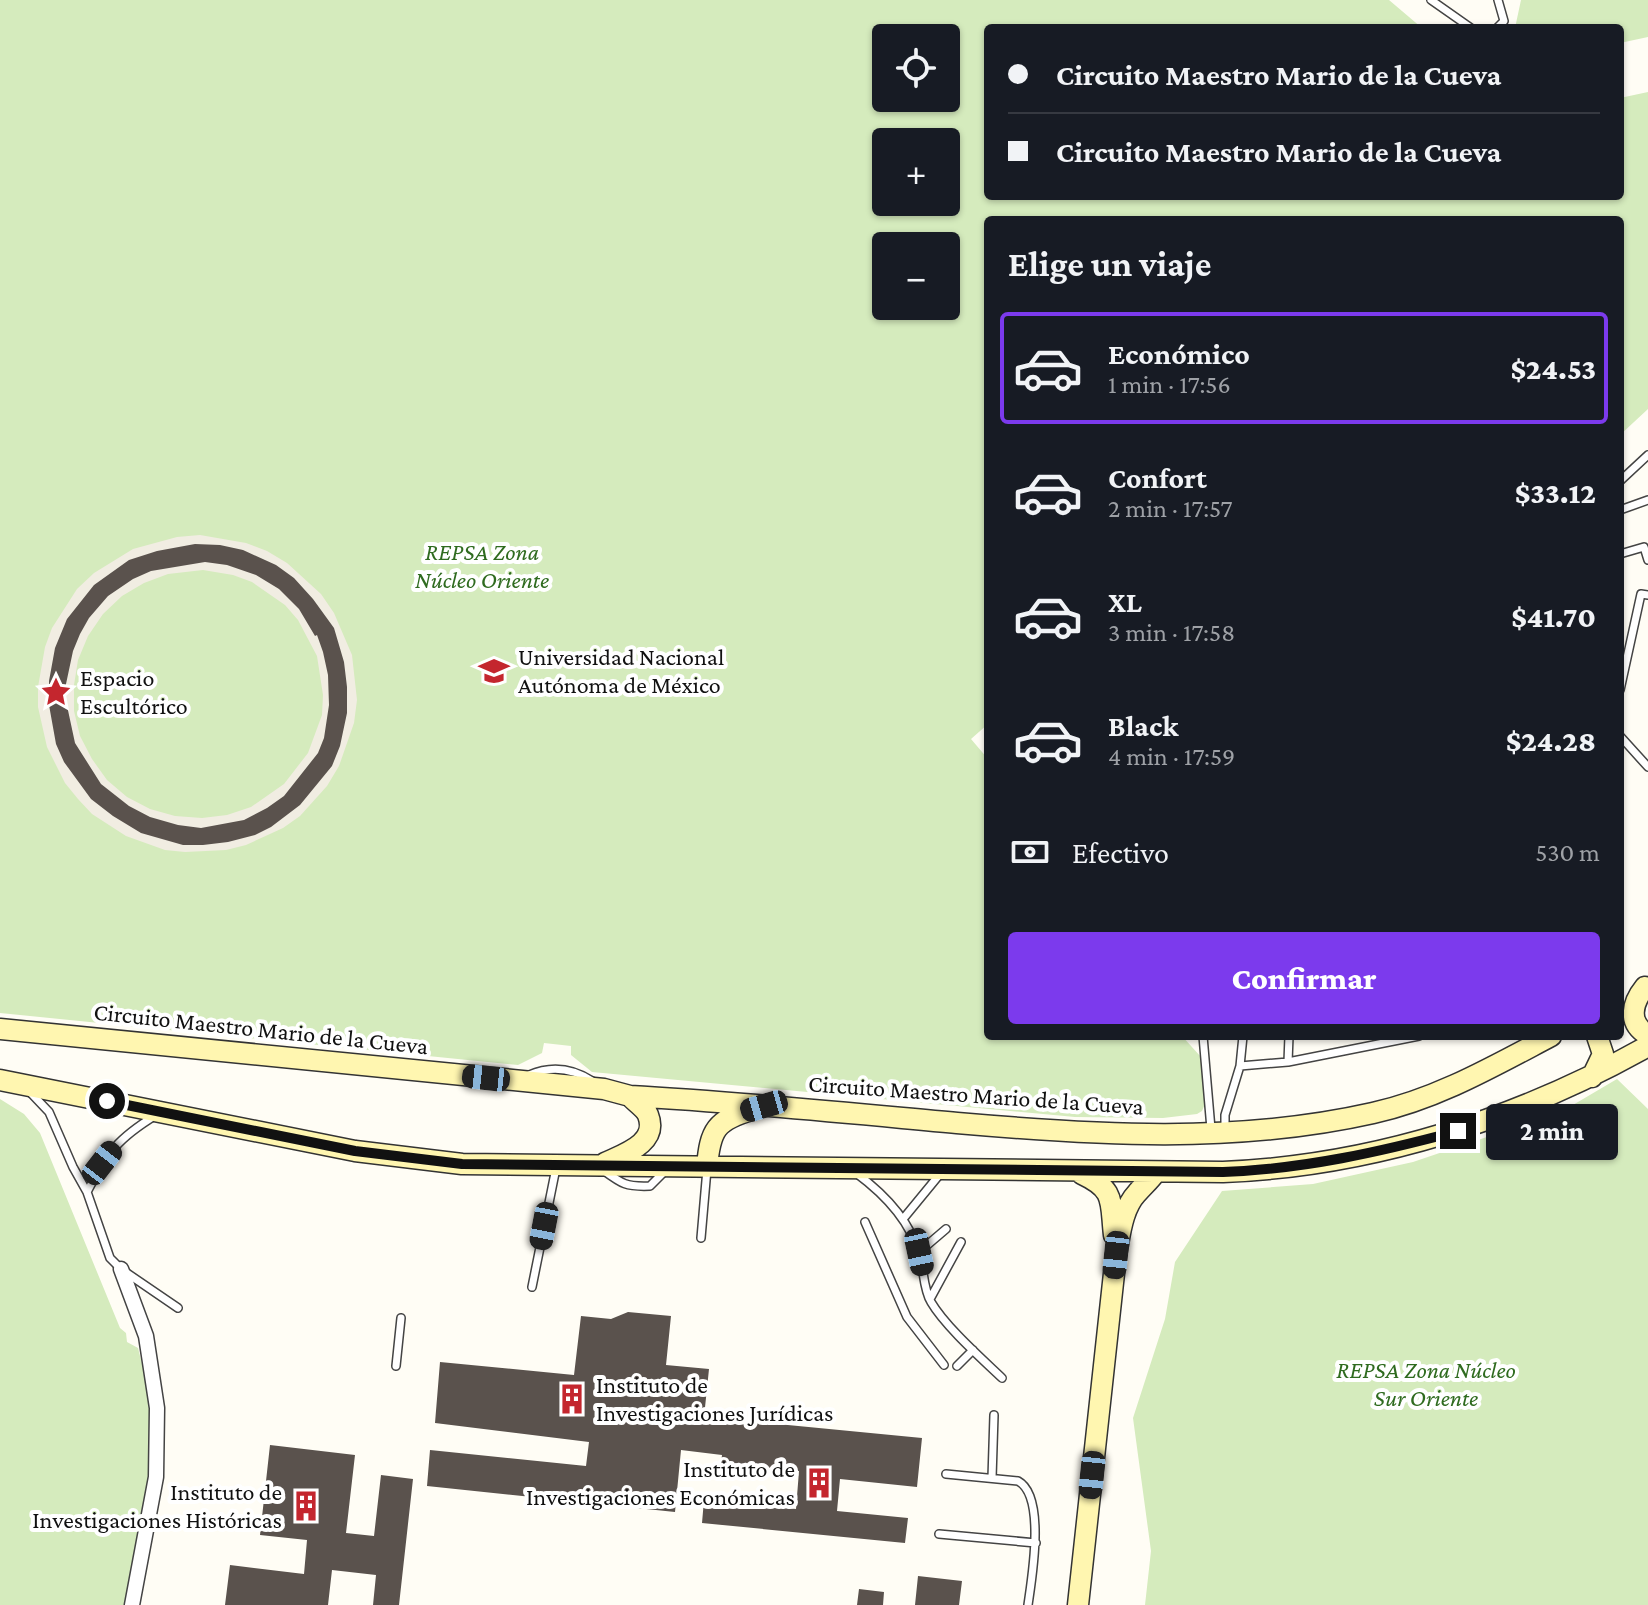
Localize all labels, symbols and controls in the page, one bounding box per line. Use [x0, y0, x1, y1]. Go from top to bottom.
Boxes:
map controls [872, 24, 960, 320]
button: locate [872, 24, 960, 112]
text: Circuito Maestro Mario de la Cueva [1056, 58, 1501, 91]
button: + [872, 128, 960, 216]
text: Circuito Maestro Mario de la Cueva [1056, 135, 1501, 168]
button: − [872, 232, 960, 320]
text: Elige un viaje [1008, 244, 1211, 284]
icon: car [1012, 332, 1084, 404]
text: Económico [1108, 337, 1250, 370]
text: $24.53 [1510, 352, 1596, 385]
text: 1 min · 17:56 [1108, 370, 1231, 399]
icon: car [1012, 456, 1084, 528]
text: Confort [1108, 461, 1207, 494]
text: $33.12 [1515, 476, 1596, 509]
text: 2 min · 17:57 [1108, 494, 1233, 523]
park label: REPSA Zona Núcleo Oriente [415, 538, 549, 593]
icon: car [1012, 580, 1084, 652]
text: XL [1108, 585, 1142, 618]
text: $41.70 [1511, 600, 1596, 633]
text: 3 min · 17:58 [1108, 618, 1235, 647]
place label: Universidad Nacional Autónoma de México [518, 643, 724, 698]
school or university icon: Universidad Nacional Autónoma de México [477, 654, 511, 688]
place label: Espacio Escultórico [80, 664, 188, 719]
place icon: Espacio Escultórico [39, 675, 73, 709]
icon: car [1012, 704, 1084, 776]
text: Black [1108, 709, 1179, 742]
text: $24.28 [1506, 724, 1596, 757]
text: 4 min · 17:59 [1108, 742, 1235, 771]
icon: cash [1008, 830, 1052, 874]
text: Efectivo [1072, 836, 1169, 869]
text: 530 m [1535, 838, 1600, 867]
button: Confirmar [1008, 932, 1600, 1024]
street label: Circuito Maestro Mario de la Cueva [93, 998, 430, 1059]
car [461, 1064, 511, 1092]
street label: Circuito Maestro Mario de la Cueva [807, 1069, 1145, 1120]
route start [89, 1083, 125, 1119]
car [738, 1088, 790, 1124]
callout: 2 min [1486, 1103, 1618, 1159]
route end [1440, 1113, 1476, 1149]
text: 2 min [1520, 1117, 1584, 1146]
car [78, 1137, 126, 1189]
car [528, 1200, 560, 1252]
car [902, 1226, 936, 1278]
car [1102, 1230, 1130, 1280]
park label: REPSA Zona Núcleo Sur Oriente [1336, 1356, 1516, 1411]
place label: Instituto de Investigaciones Jurídicas [596, 1371, 833, 1426]
building icon: Instituto de Investigaciones Jurídicas [555, 1382, 589, 1416]
car [1078, 1450, 1106, 1500]
place label: Instituto de Investigaciones Económicas [526, 1455, 795, 1510]
building icon: Instituto de Investigaciones Económicas [802, 1466, 836, 1500]
place label: Instituto de Investigaciones Históricas [32, 1478, 282, 1533]
building icon: Instituto de Investigaciones Históricas [289, 1489, 323, 1523]

